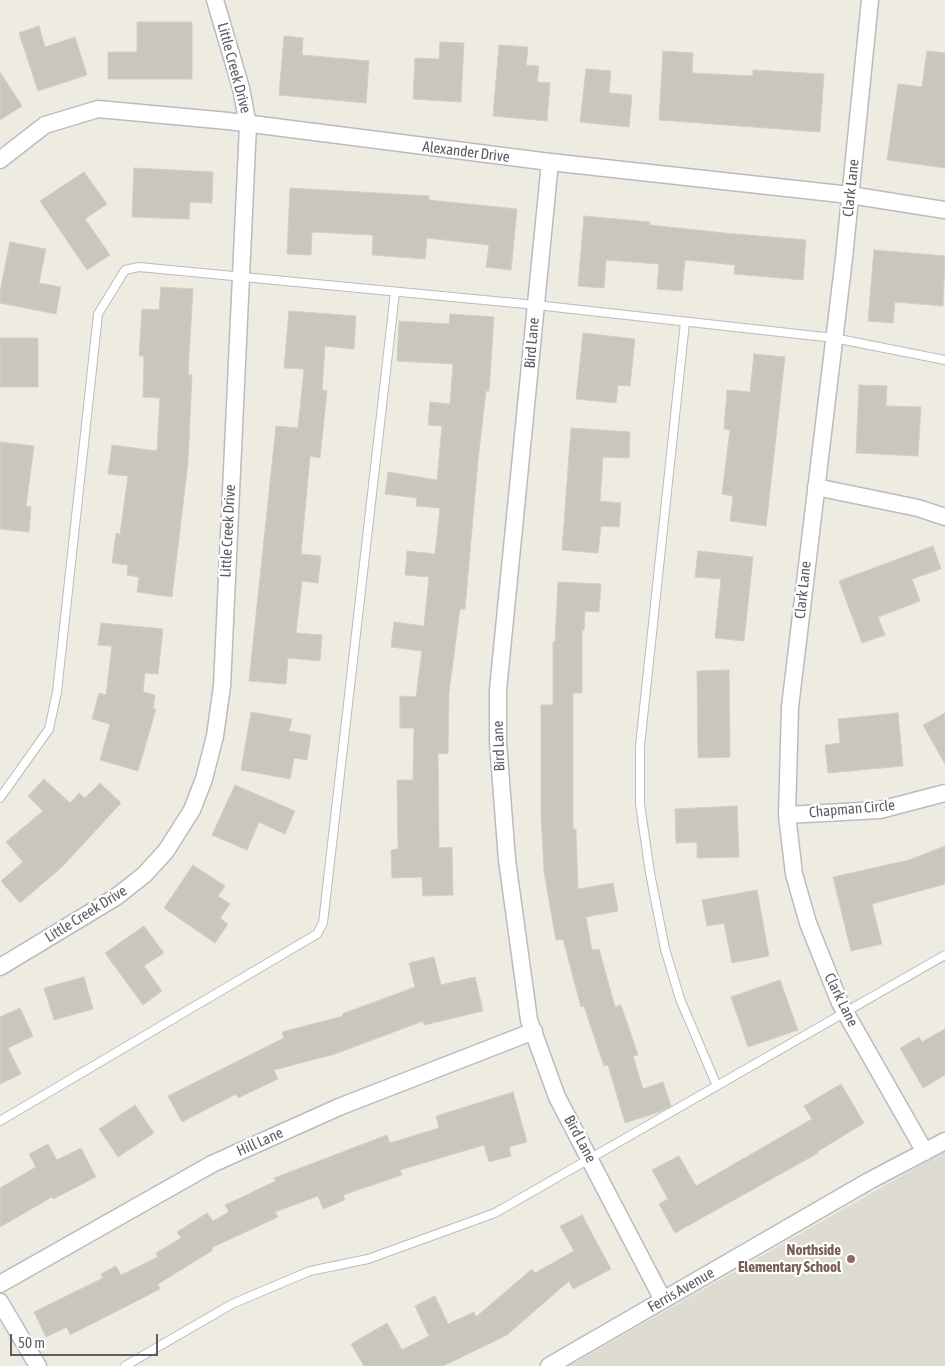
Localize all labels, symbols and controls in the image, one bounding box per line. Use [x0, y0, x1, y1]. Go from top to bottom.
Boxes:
street label: Little Creek Drive [213, 21, 255, 115]
street label: Alexander Drive [421, 138, 511, 166]
street label: Clark Lane [839, 158, 863, 218]
street label: Bird Lane [521, 317, 543, 369]
street label: Little Creek Drive [217, 484, 239, 578]
street label: Clark Lane [791, 560, 815, 620]
street label: Bird Lane [489, 720, 509, 772]
street label: Chapman Circle [808, 796, 896, 822]
street label: Little Creek Drive [42, 882, 130, 946]
street label: Clark Lane [820, 970, 862, 1030]
street label: Bird Lane [560, 1112, 600, 1166]
street label: Hill Lane [234, 1124, 286, 1160]
place label: Northside Elementary School [738, 1241, 841, 1276]
marker: Northside Elementary School [845, 1253, 857, 1265]
street label: Ferris Avenue [645, 1264, 717, 1316]
scale bar [12, 1324, 160, 1356]
text: 50 m [18, 1334, 45, 1351]

